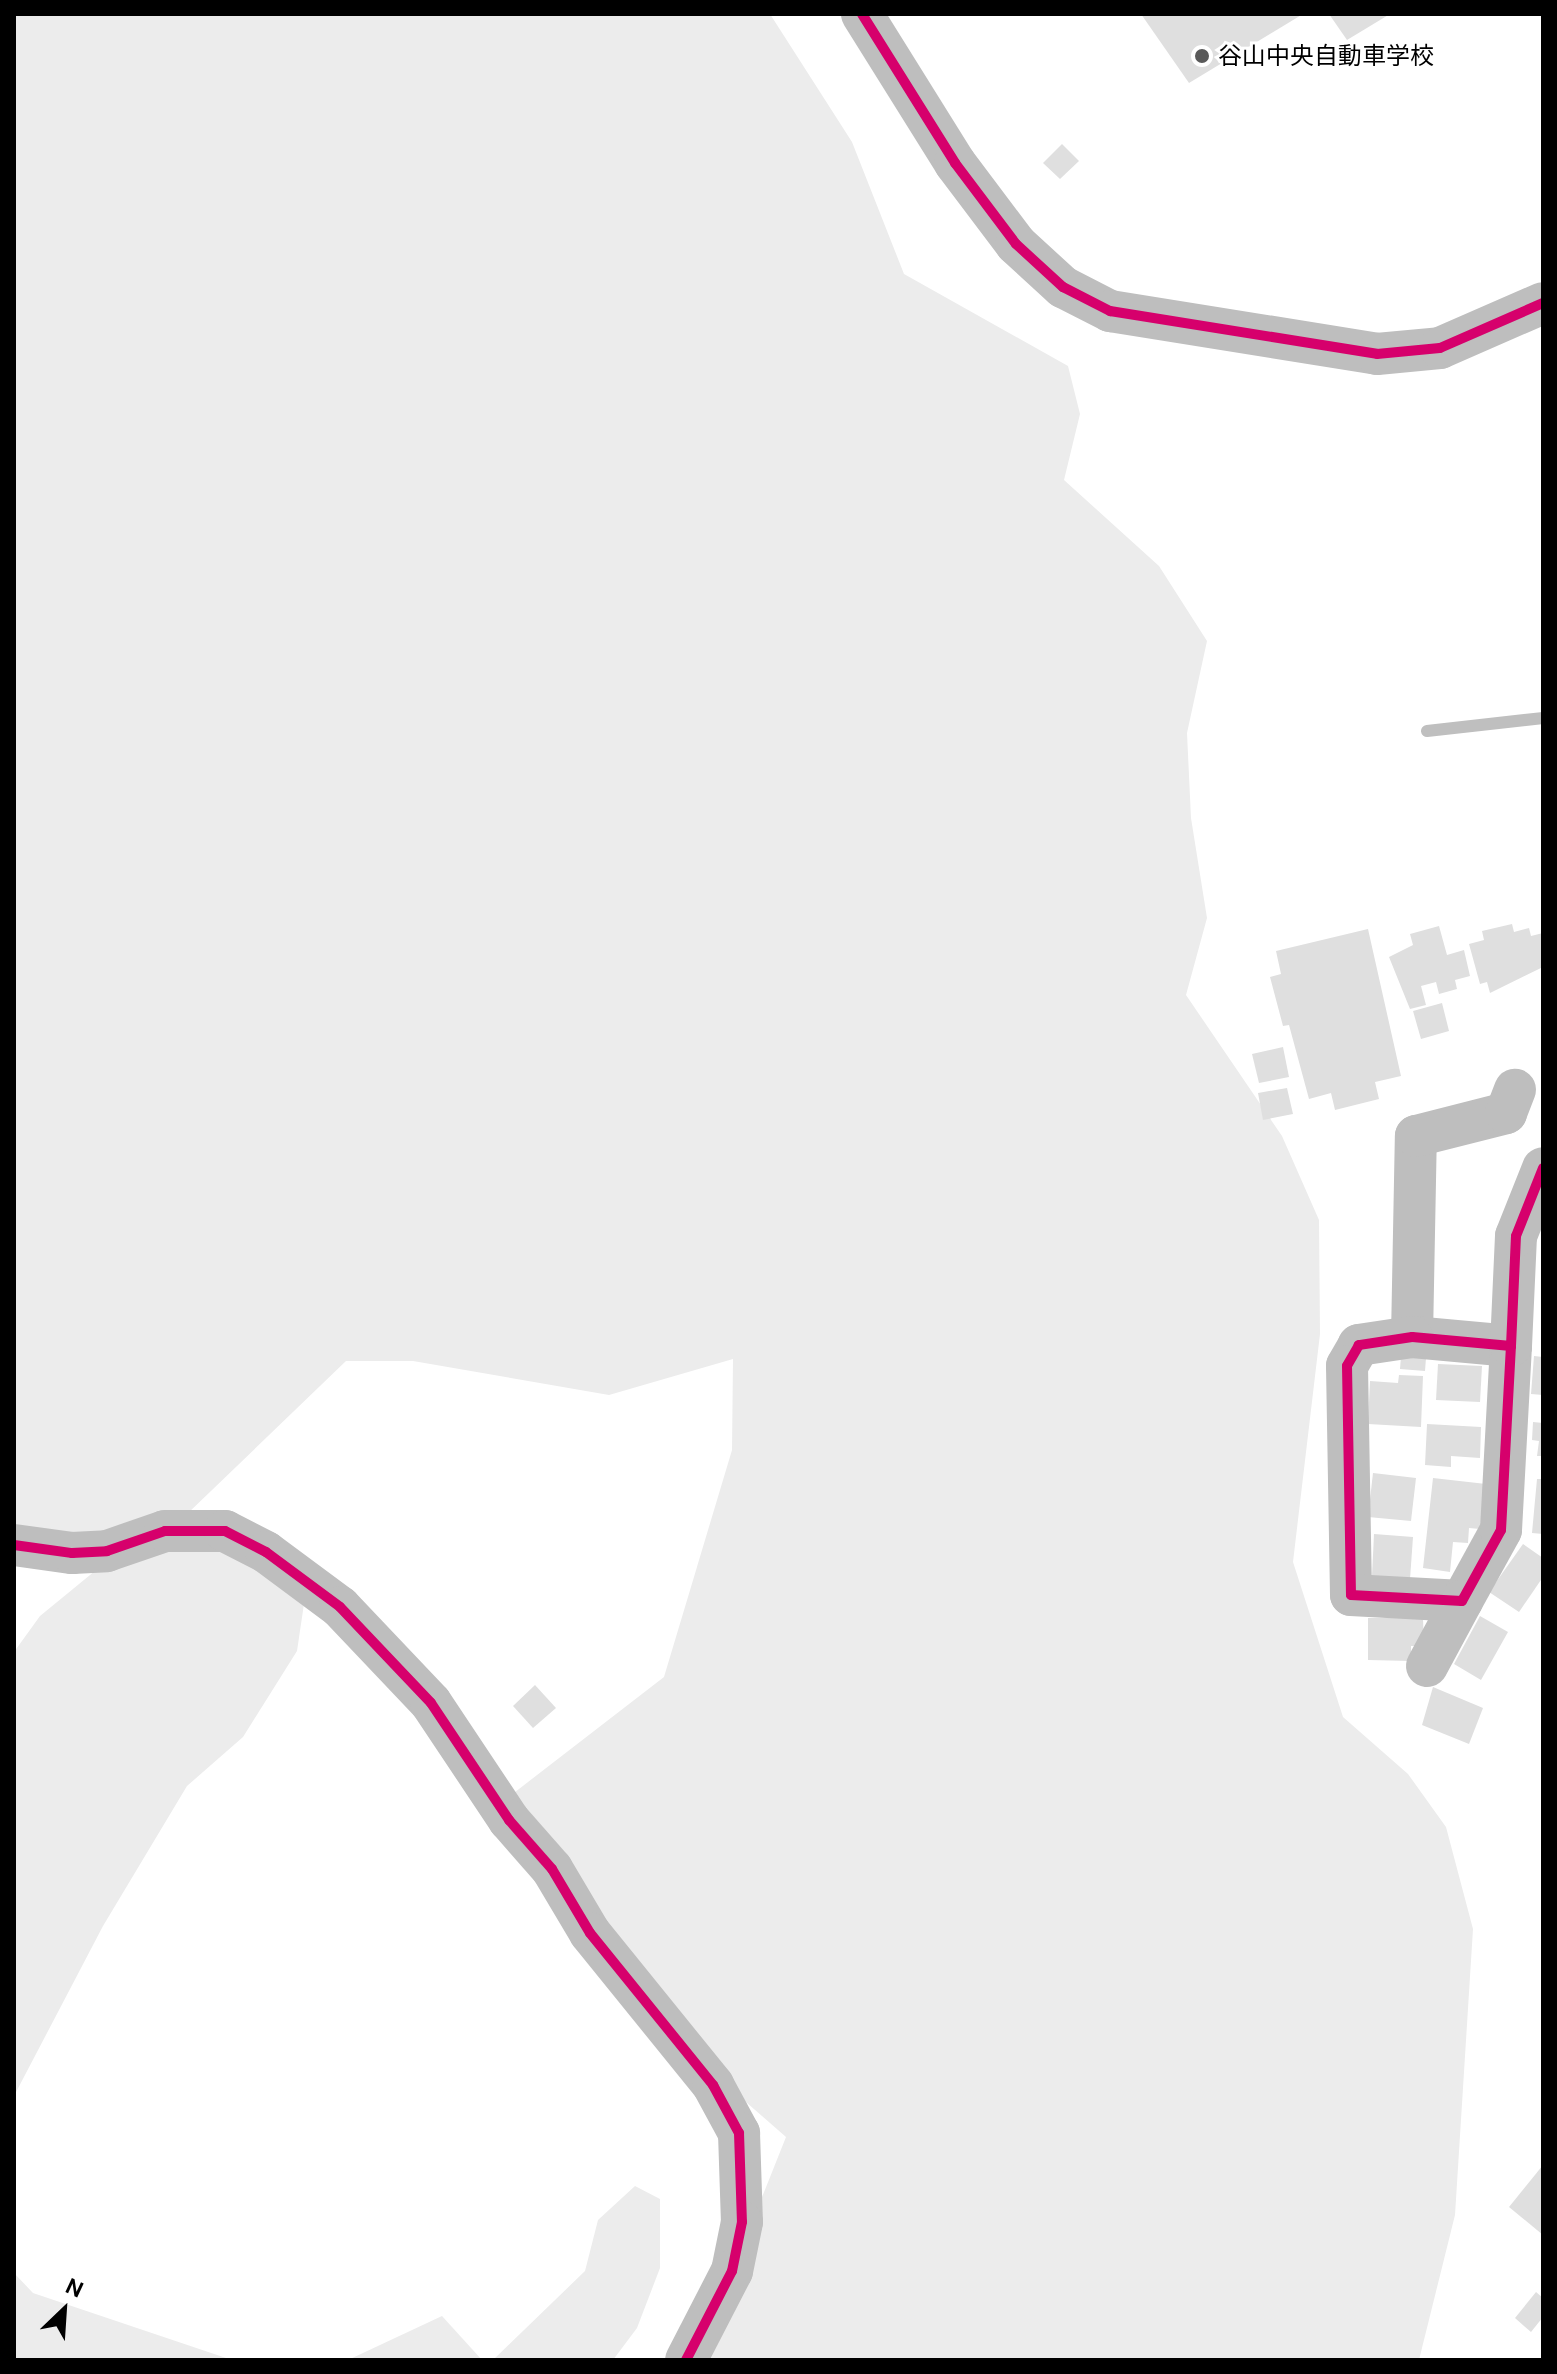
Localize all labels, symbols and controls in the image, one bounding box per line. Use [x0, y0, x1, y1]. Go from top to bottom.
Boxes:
place label: 谷山中央自動車学校 [1218, 42, 1434, 70]
marker: 谷山中央自動車学校 [1193, 47, 1211, 65]
north arrow [24, 2270, 104, 2350]
text: N [61, 2271, 88, 2304]

